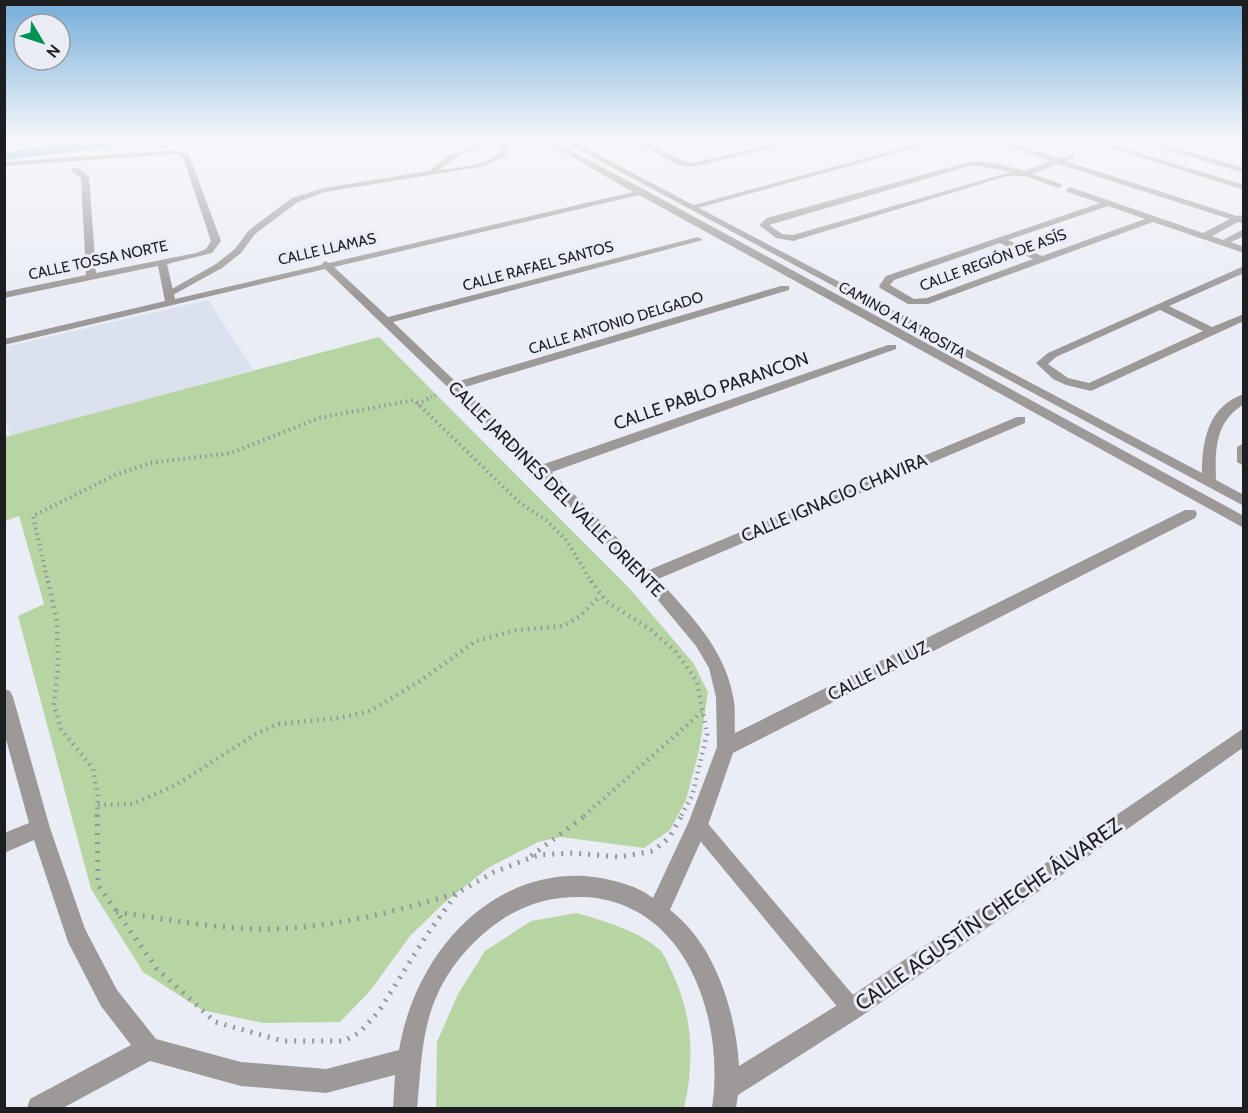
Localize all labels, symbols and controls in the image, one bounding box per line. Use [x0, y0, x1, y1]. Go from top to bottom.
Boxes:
north arrow [12, 12, 72, 72]
text: N [42, 41, 64, 61]
street label: CALLE REGIÓN DE ASÍS [917, 224, 1069, 295]
street label: CALLE LLAMAS [276, 229, 378, 269]
street label: CALLE TOSSA NORTE [27, 236, 169, 284]
street label: CALLE RAFAEL SANTOS [461, 237, 616, 295]
street label: CAMINO A LA ROSITA [835, 278, 969, 363]
street label: CALLE ANTONIO DELGADO [527, 288, 705, 358]
street label: CALLE PABLO PARANCON [611, 347, 811, 435]
street label: CALLE JARDINES DEL VALLE ORIENTE [443, 376, 669, 602]
street label: CALLE IGNACIO CHAVIRA [738, 449, 930, 547]
street label: CALLE LA LUZ [824, 636, 932, 706]
street label: CALLE AGUSTÍN CHECHE ÁLVAREZ [850, 812, 1126, 1016]

